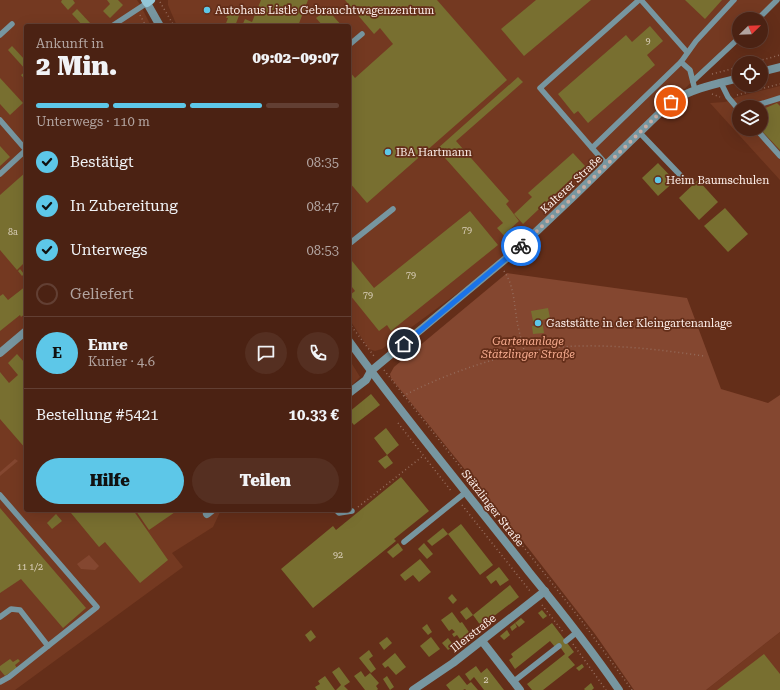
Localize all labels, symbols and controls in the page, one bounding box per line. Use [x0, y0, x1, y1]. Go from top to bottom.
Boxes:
place label: Autohaus Listle Gebrauchtwagenzentrum [215, 4, 434, 17]
marker: Autohaus Listle Gebrauchtwagenzentrum [202, 5, 212, 15]
north arrow [732, 12, 768, 48]
map controls [732, 12, 768, 136]
text: Ankunft in [36, 36, 104, 51]
house number: 9 [645, 36, 651, 46]
text: 09:02–09:07 [253, 49, 339, 67]
text: 2 Min. [36, 51, 117, 81]
button: locate [732, 56, 768, 92]
pin [654, 85, 688, 119]
icon: bag [660, 91, 682, 113]
button: layers [732, 100, 768, 136]
text: Unterwegs · 110 m [36, 114, 150, 129]
place label: IBA Hartmann [396, 146, 472, 159]
marker: IBA Hartmann [383, 147, 393, 157]
icon: check [36, 151, 58, 173]
text: Bestätigt [70, 153, 134, 171]
street label: Kalterer Straße [538, 153, 605, 216]
text: 08:35 [307, 155, 339, 170]
place label: Heim Baumschulen [666, 174, 769, 187]
marker: Heim Baumschulen [653, 175, 663, 185]
icon: check [36, 195, 58, 217]
text: In Zubereitung [70, 197, 178, 215]
text: 08:47 [307, 199, 339, 214]
house number: 79 [462, 225, 472, 235]
courier [501, 226, 541, 266]
house number: 8a [8, 227, 18, 237]
icon: bike [510, 235, 532, 257]
icon: check [36, 239, 58, 261]
text: Unterwegs [70, 241, 147, 259]
text: 08:53 [307, 243, 339, 258]
house number: 79 [406, 270, 416, 280]
text: Geliefert [70, 285, 134, 303]
house number: 79 [363, 290, 373, 300]
place label: Gaststätte in der Kleingartenanlage [546, 317, 732, 330]
marker: Gaststätte in der Kleingartenanlage [533, 318, 543, 328]
pin [387, 327, 421, 361]
button: chat [245, 332, 287, 374]
button: phone [297, 332, 339, 374]
icon: home [393, 333, 415, 355]
park label: Gartenanlage Stätzlinger Straße [480, 335, 575, 361]
text: Emre [88, 336, 128, 354]
text: E [52, 344, 62, 362]
text: Kurier · 4.6 [88, 354, 155, 369]
text: Bestellung #5421 [36, 406, 159, 424]
text: 10.33 € [288, 406, 339, 424]
button: Hilfe [36, 458, 184, 504]
button: Teilen [192, 458, 339, 504]
street label: Stätzlinger Straße [459, 467, 527, 549]
house number: 92 [333, 550, 343, 560]
house number: 11 1/2 [17, 562, 43, 572]
street label: Illerstraße [448, 612, 499, 655]
house number: 2 [483, 675, 489, 685]

